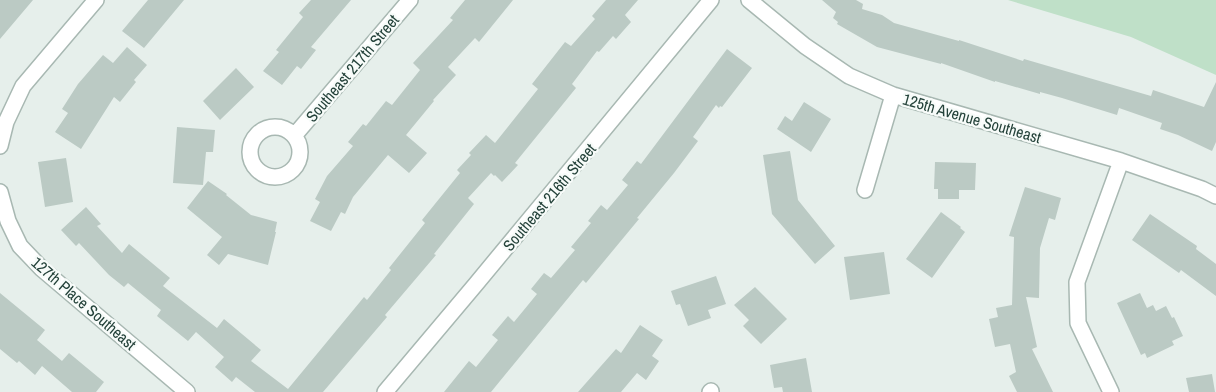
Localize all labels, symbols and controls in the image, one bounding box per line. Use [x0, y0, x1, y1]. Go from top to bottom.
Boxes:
street label: Southeast 217th Street [300, 9, 404, 126]
street label: 125th Avenue Southeast [900, 88, 1044, 148]
street label: Southeast 216th Street [497, 138, 601, 255]
street label: 127th Place Southeast [27, 251, 141, 355]

